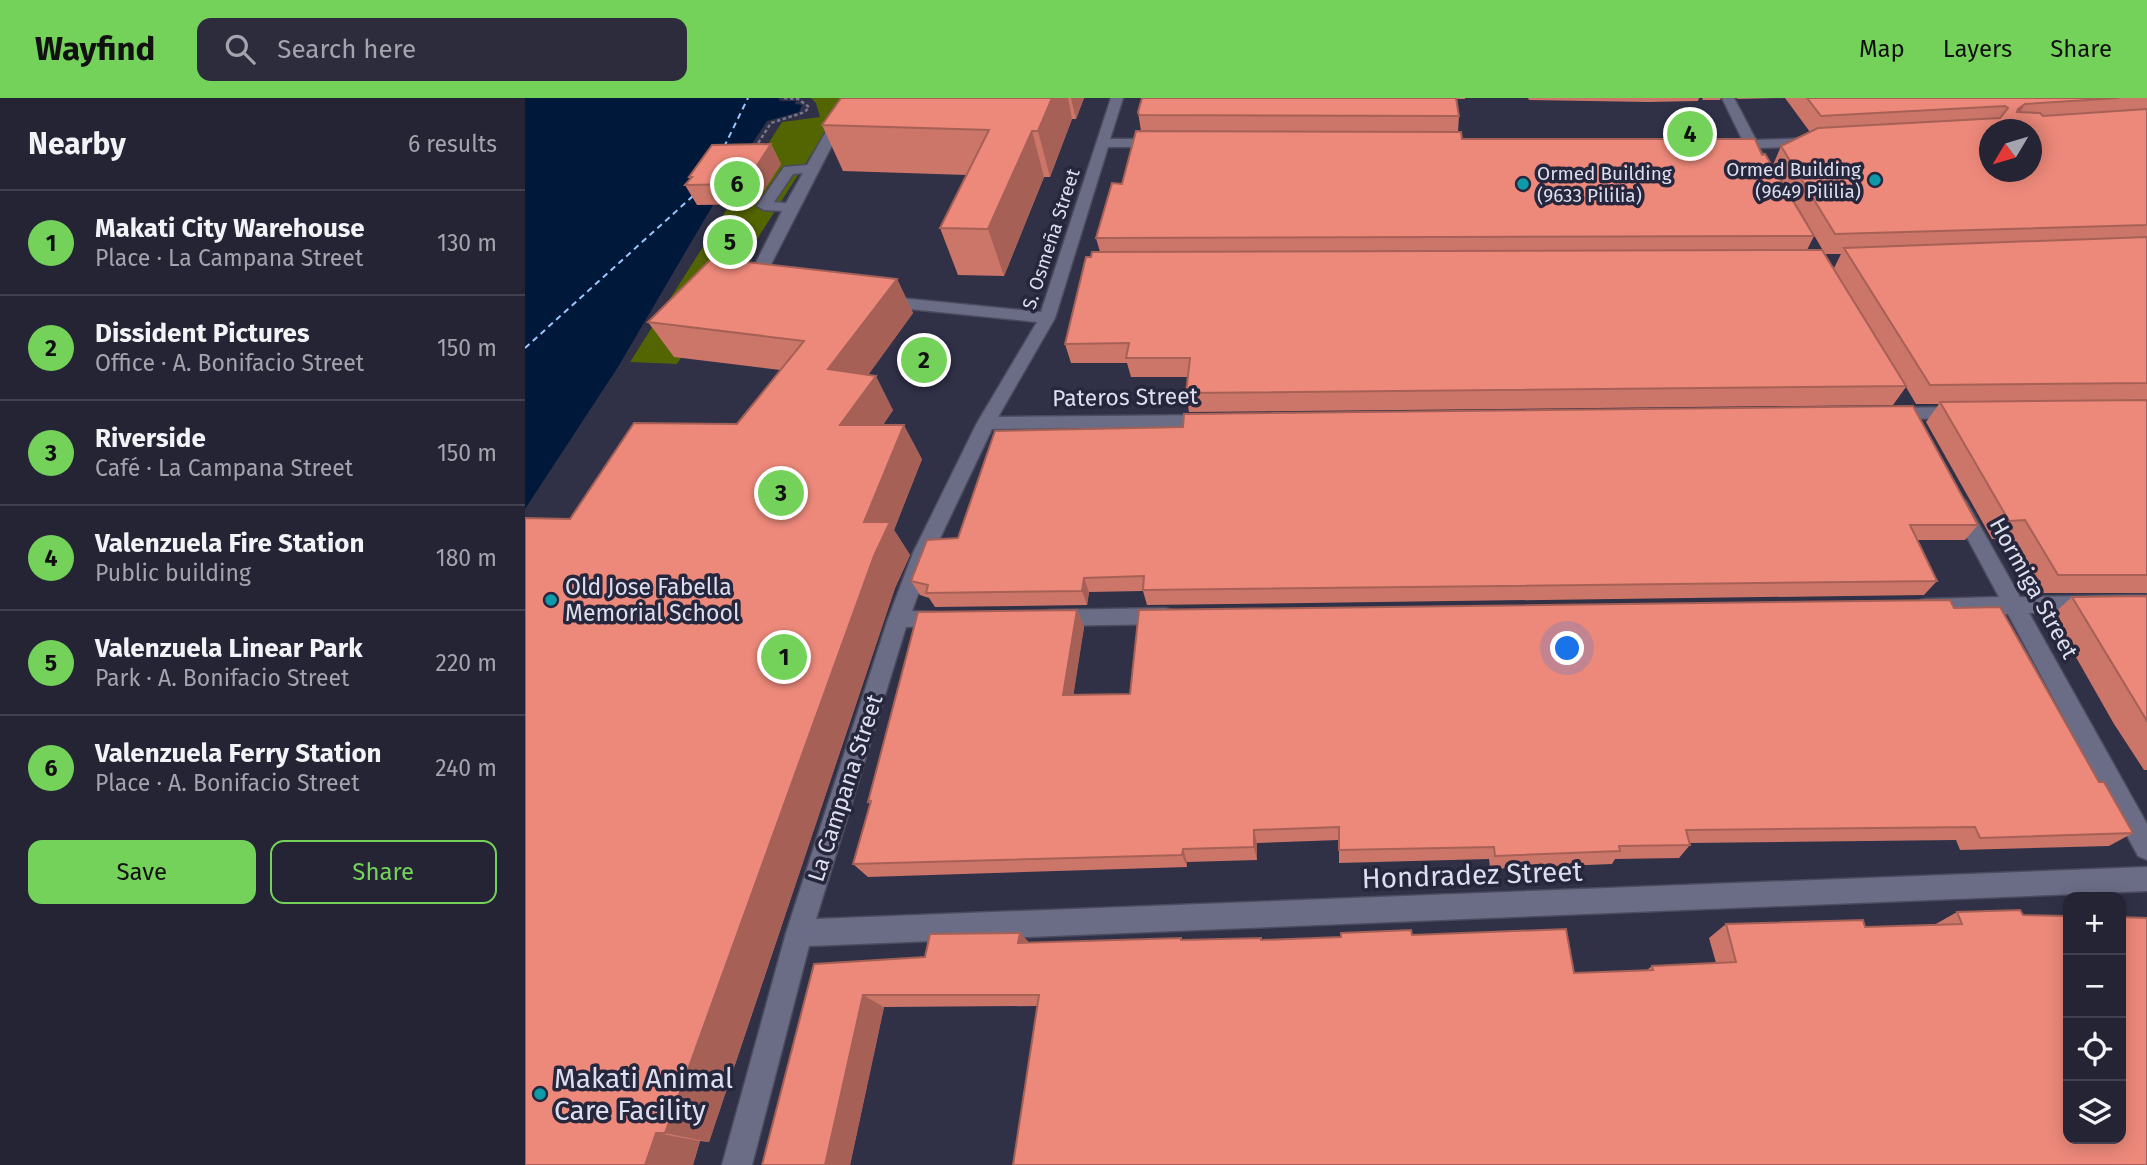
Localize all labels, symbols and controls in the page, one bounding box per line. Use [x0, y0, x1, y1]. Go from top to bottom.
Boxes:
search box [197, 18, 687, 81]
text: Wayfind [35, 29, 155, 69]
icon: search [221, 30, 259, 68]
text: Search here [277, 34, 416, 65]
text: Map [1859, 35, 1905, 63]
text: Layers [1943, 35, 2012, 63]
text: Share [2050, 35, 2112, 63]
pin: 4 [1667, 108, 1713, 160]
north arrow [1979, 119, 2042, 182]
text: Nearby [28, 126, 126, 162]
text: 6 results [408, 130, 497, 158]
pin: 6 [714, 158, 760, 210]
place label: Ormed Building (9649 Pililia) [1726, 158, 1861, 203]
place label: Ormed Building (9633 Pililia) [1537, 162, 1672, 207]
street label: S. Osmeña Street [1017, 166, 1085, 312]
marker: Ormed Building (9649 Pililia) [1867, 172, 1883, 188]
marker: Ormed Building (9633 Pililia) [1515, 176, 1531, 192]
text: Makati City Warehouse [95, 213, 365, 244]
pin: 5 [707, 216, 753, 268]
text: 1 [46, 229, 56, 257]
text: 130 m [437, 229, 497, 257]
text: Place · La Campana Street [95, 244, 363, 272]
text: Dissident Pictures [95, 318, 310, 349]
text: 2 [45, 334, 57, 362]
text: 150 m [437, 334, 497, 362]
pin: 2 [901, 334, 947, 386]
text: Office · A. Bonifacio Street [95, 349, 364, 377]
street label: Pateros Street [1052, 382, 1199, 412]
text: Riverside [95, 423, 206, 454]
text: 3 [45, 439, 57, 467]
text: 150 m [437, 439, 497, 467]
text: Café · La Campana Street [95, 454, 353, 482]
pin: 3 [758, 467, 804, 519]
street label: Hormiga Street [1984, 513, 2085, 664]
text: Valenzuela Fire Station [95, 528, 364, 559]
text: 4 [45, 544, 58, 572]
text: 180 m [436, 544, 497, 572]
text: Public building [95, 559, 251, 587]
place label: Old Jose Fabella Memorial School [565, 573, 740, 627]
marker: Old Jose Fabella Memorial School [543, 592, 559, 608]
pin: 1 [761, 631, 807, 683]
your location [1550, 631, 1584, 665]
text: Valenzuela Linear Park [95, 633, 363, 664]
text: 5 [45, 649, 57, 677]
text: 220 m [436, 649, 497, 677]
text: Park · A. Bonifacio Street [95, 664, 349, 692]
street label: La Campana Street [802, 690, 889, 885]
text: Valenzuela Ferry Station [95, 738, 382, 769]
text: 6 [45, 754, 57, 782]
text: 240 m [435, 754, 497, 782]
text: Place · A. Bonifacio Street [95, 769, 359, 797]
button: Save [28, 840, 256, 904]
button: Share [270, 840, 497, 904]
street label: Hondradez Street [1361, 855, 1584, 895]
map controls [2063, 892, 2126, 1144]
button: + [2063, 892, 2126, 955]
button: − [2063, 955, 2126, 1018]
button: locate [2063, 1018, 2126, 1081]
place label: Makati Animal Care Facility [554, 1062, 733, 1127]
button: layers [2063, 1081, 2126, 1144]
marker: Makati Animal Care Facility [532, 1086, 548, 1102]

